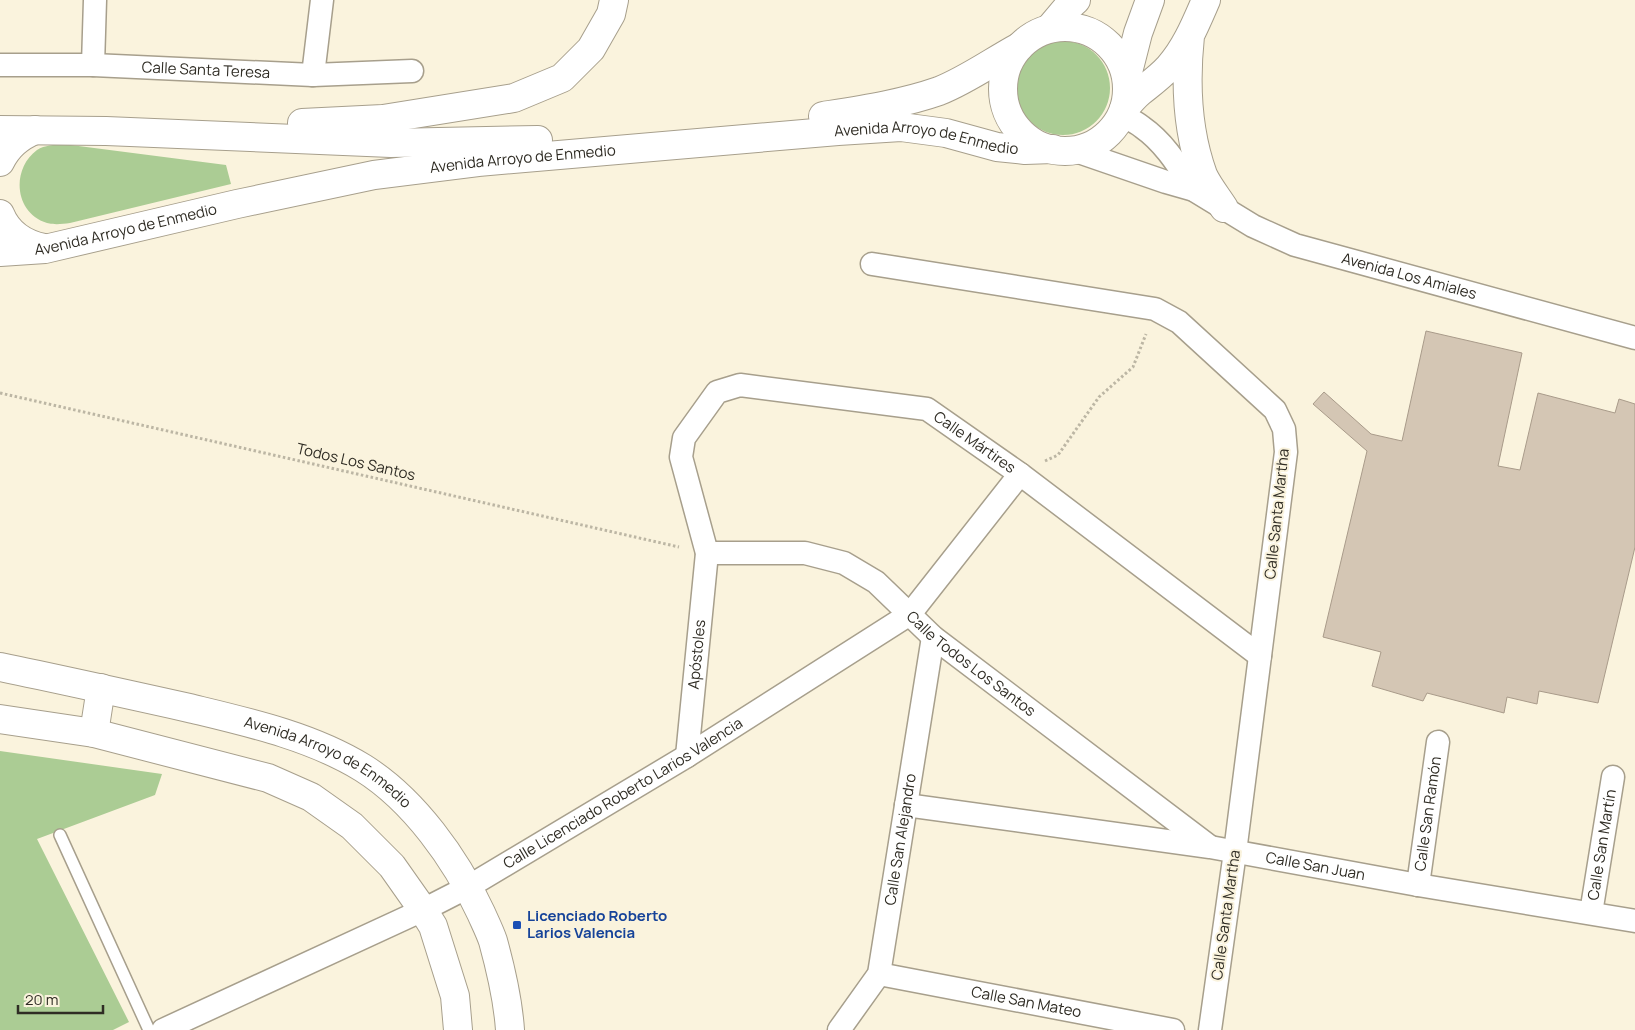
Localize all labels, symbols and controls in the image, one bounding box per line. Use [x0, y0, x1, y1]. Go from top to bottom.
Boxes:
street label: Calle Santa Teresa [141, 56, 271, 83]
street label: Avenida Arroyo de Enmedio [834, 116, 1020, 159]
street label: Avenida Arroyo de Enmedio [429, 139, 617, 178]
street label: Avenida Arroyo de Enmedio [34, 198, 219, 260]
street label: Avenida Los Amiales [1339, 247, 1479, 304]
street label: Calle Mártires [930, 406, 1020, 478]
street label: Todos Los Santos [295, 438, 418, 485]
street label: Calle Santa Martha [1259, 448, 1294, 580]
street label: Calle Todos Los Santos [902, 606, 1040, 721]
street label: Apóstoles [683, 619, 710, 690]
street label: Avenida Arroyo de Enmedio [242, 711, 416, 813]
street label: Calle Licenciado Roberto Larios Valencia [499, 712, 747, 874]
street label: Calle San Ramón [1409, 755, 1446, 872]
street label: Calle San Alejandro [879, 772, 921, 907]
street label: Calle San Martín [1582, 788, 1621, 902]
street label: Calle San Juan [1264, 846, 1367, 885]
street label: Calle Santa Martha [1206, 848, 1245, 981]
place label: Licenciado Roberto Larios Valencia [527, 905, 667, 943]
marker: Licenciado Roberto Larios Valencia [511, 919, 523, 931]
street label: Calle San Mateo [970, 981, 1083, 1022]
scale bar [18, 982, 102, 1014]
text: 20 m [25, 989, 58, 1010]

